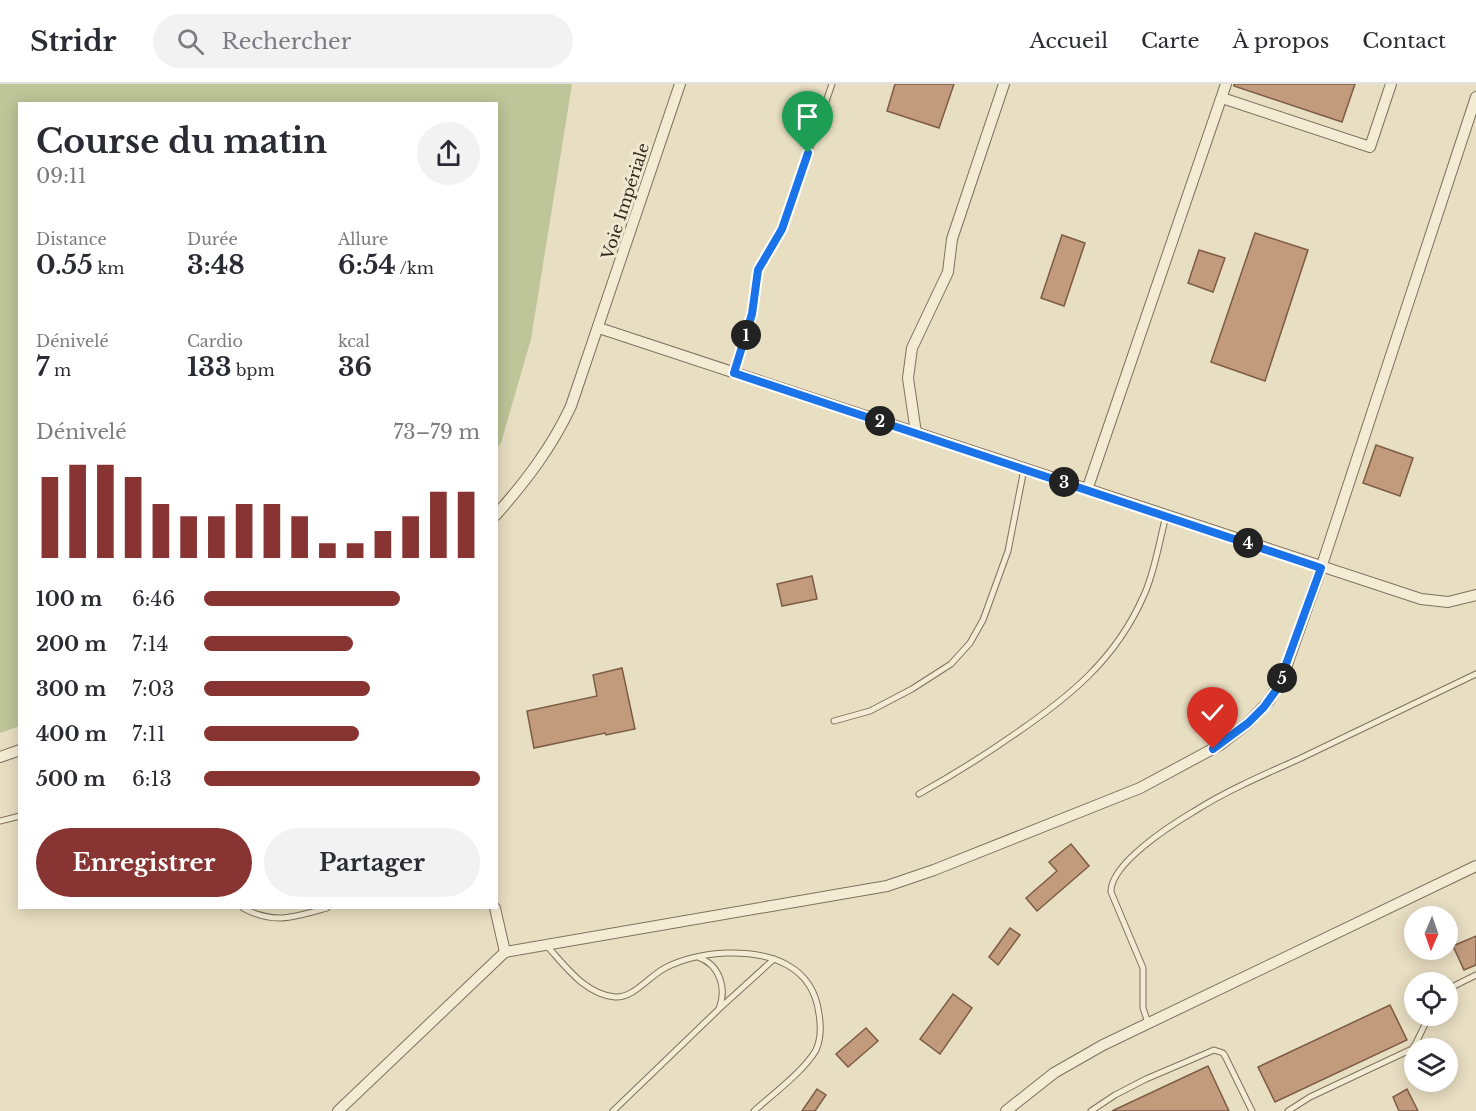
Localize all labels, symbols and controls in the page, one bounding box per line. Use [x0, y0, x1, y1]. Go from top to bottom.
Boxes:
search box [153, 14, 573, 68]
text: Stridr [30, 24, 117, 59]
icon: search [174, 25, 207, 58]
text: Rechercher [222, 28, 351, 55]
text: Accueil [1030, 28, 1108, 54]
text: Carte [1141, 28, 1200, 54]
text: À propos [1233, 28, 1329, 54]
text: Contact [1362, 28, 1446, 54]
pin [782, 91, 833, 153]
icon: arrive [791, 100, 824, 133]
text: Course du matin [36, 121, 327, 162]
button: share [417, 122, 480, 185]
street label: Voie Impériale [596, 140, 653, 263]
text: 09:11 [36, 164, 87, 188]
text: Distance [36, 229, 107, 249]
text: Durée [187, 229, 238, 249]
text: Allure [338, 229, 388, 249]
text: 0.55 [36, 249, 93, 281]
text: 3:48 [187, 249, 245, 281]
text: 6:54 [338, 249, 396, 281]
text: km [93, 258, 124, 278]
text: /km [396, 258, 434, 278]
pin: 1 [731, 320, 761, 350]
text: 1 [743, 325, 749, 345]
text: Dénivelé [36, 331, 109, 351]
text: Cardio [187, 331, 243, 351]
text: kcal [338, 331, 370, 351]
text: 7 [36, 351, 49, 383]
text: 133 [187, 351, 231, 383]
text: 36 [338, 351, 372, 383]
text: m [49, 360, 71, 380]
text: bpm [231, 360, 275, 380]
pin: 2 [865, 406, 895, 436]
text: 2 [875, 411, 885, 431]
text: Dénivelé [36, 420, 127, 444]
text: 73–79 m [393, 420, 480, 444]
pin: 3 [1049, 467, 1079, 497]
text: 3 [1059, 472, 1069, 492]
pin: 4 [1233, 528, 1263, 558]
text: 4 [1243, 533, 1253, 553]
text: 100 m [36, 587, 102, 611]
text: 6:46 [132, 587, 175, 611]
text: 200 m [36, 632, 107, 656]
text: 7:14 [132, 632, 168, 656]
pin: 5 [1267, 663, 1297, 693]
text: 5 [1277, 668, 1287, 688]
text: 300 m [36, 677, 106, 701]
text: 7:03 [132, 677, 174, 701]
pin [1187, 687, 1238, 749]
icon: check [1196, 696, 1229, 729]
text: 400 m [36, 722, 107, 746]
text: 7:11 [132, 722, 166, 746]
text: 500 m [36, 767, 106, 791]
text: 6:13 [132, 767, 172, 791]
button: Enregistrer [36, 828, 252, 897]
button: Partager [264, 828, 480, 897]
north arrow [1404, 906, 1458, 960]
map controls [1404, 906, 1458, 1092]
button: locate [1404, 972, 1458, 1026]
button: layers [1404, 1038, 1458, 1092]

